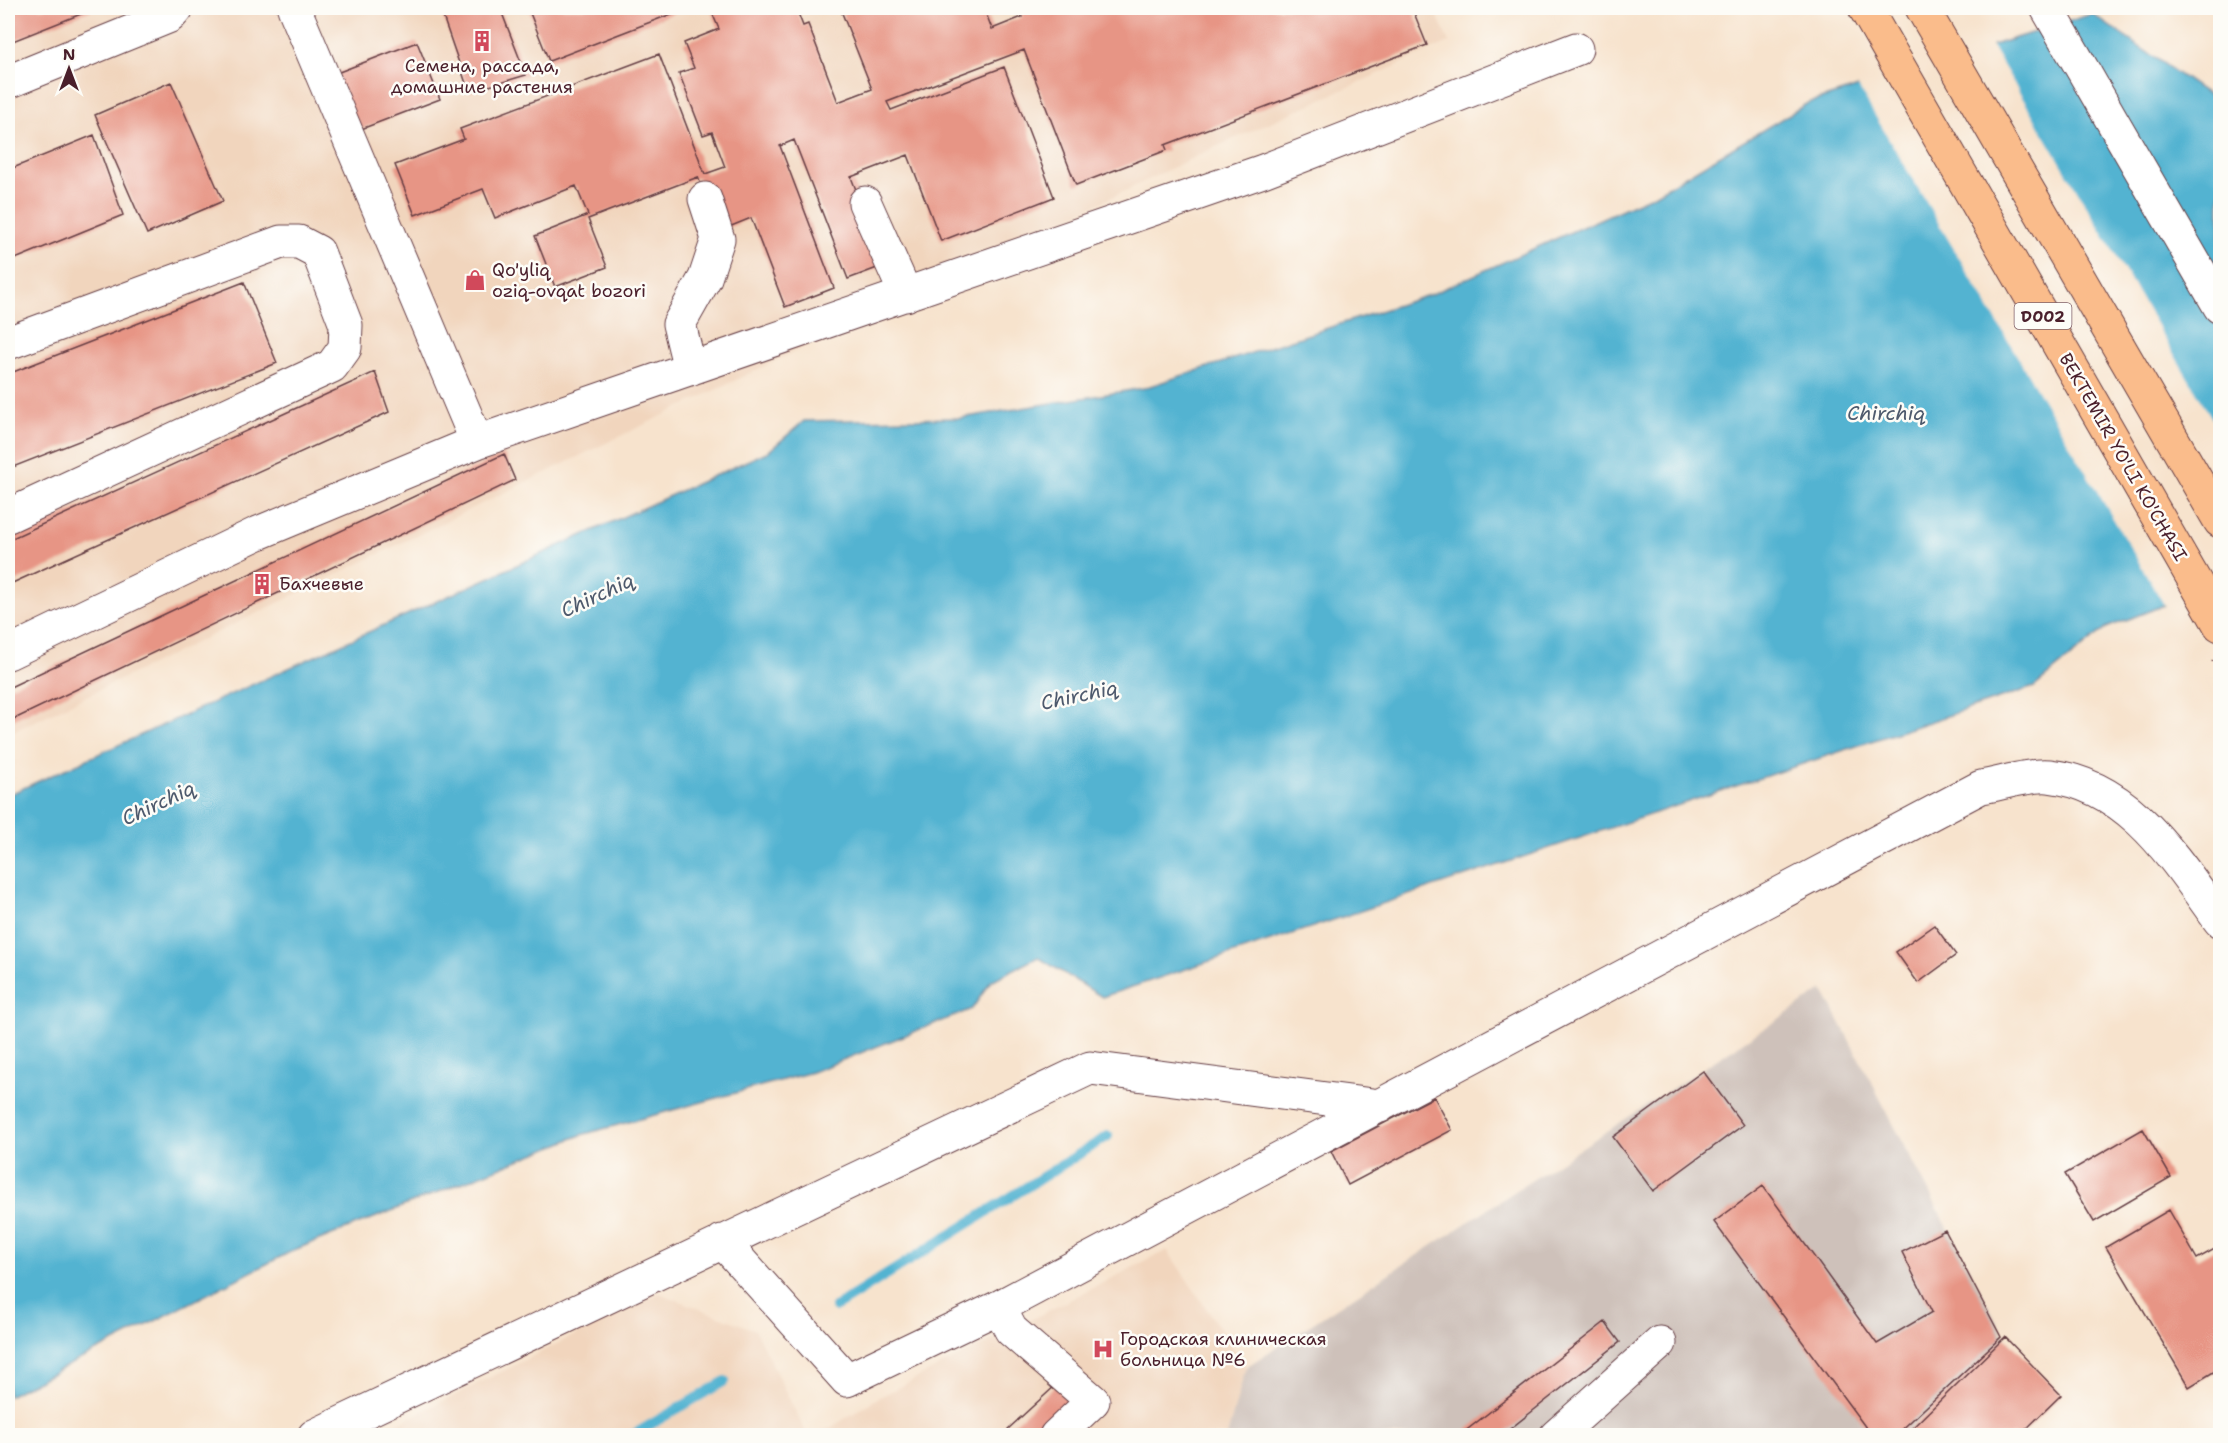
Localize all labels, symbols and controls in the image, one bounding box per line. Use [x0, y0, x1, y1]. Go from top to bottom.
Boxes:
building icon: Семена, рассада, домашние растения [470, 29, 494, 53]
north arrow [39, 39, 99, 99]
text: N [63, 44, 75, 65]
place label: Семена, рассада, домашние растения [391, 54, 573, 99]
place label: Qo'yliq oziq-ovqat bozori [492, 258, 646, 303]
shop icon: Qo'yliq oziq-ovqat bozori [463, 268, 487, 292]
road number: D002 [2014, 303, 2072, 329]
street label: BEKTEMIR YO'LI KO'CHASI [2054, 349, 2193, 565]
water label: Chirchiq [1847, 400, 1926, 426]
water label: Chirchiq [556, 566, 639, 623]
building icon: Бахчевые [250, 572, 274, 596]
place label: Бахчевые [279, 572, 364, 596]
water label: Chirchiq [1038, 674, 1121, 716]
water label: Chirchiq [117, 774, 200, 831]
place label: Городская клиническая больница №6 [1120, 1327, 1327, 1372]
hospital icon: Городская клиническая больница №6 [1091, 1337, 1115, 1361]

